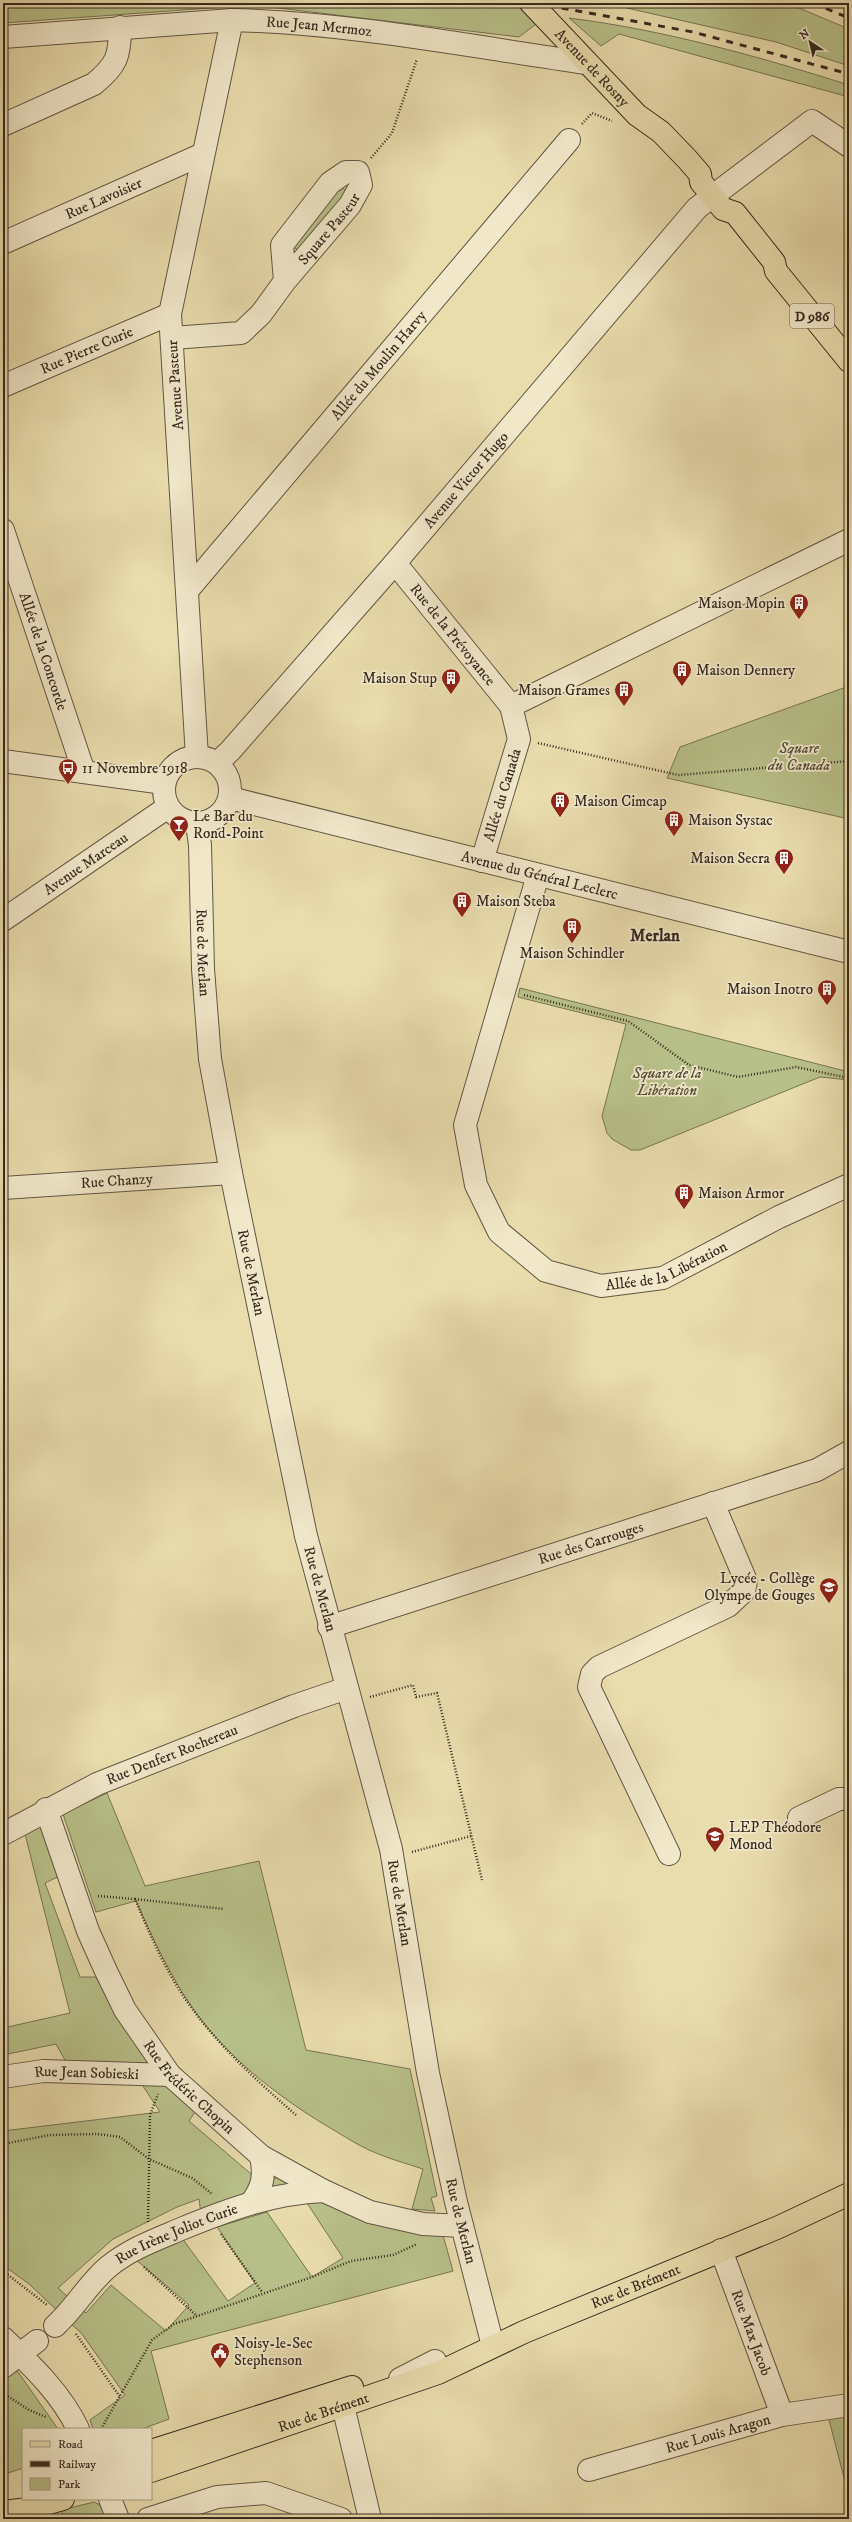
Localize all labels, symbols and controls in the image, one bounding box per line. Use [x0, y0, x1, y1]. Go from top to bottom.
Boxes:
street label: Rue Jean Mermoz [266, 12, 374, 41]
north arrow [790, 22, 830, 62]
street label: Avenue de Rosny [550, 25, 634, 112]
text: N [797, 26, 813, 43]
street label: Rue Lavoisier [62, 173, 146, 224]
street label: Square Pasteur [294, 189, 365, 269]
road number: D 986 [790, 304, 834, 328]
street label: Allée du Moulin Harvy [327, 306, 431, 424]
street label: Rue Pierre Curie [38, 322, 136, 379]
street label: Avenue Pasteur [163, 339, 188, 431]
street label: Avenue Victor Hugo [420, 428, 513, 533]
street label: Rue de la Prévoyance [405, 580, 500, 690]
street label: Allée de la Concorde [15, 590, 72, 713]
building icon: Maison Mopin [788, 592, 810, 620]
place label: Maison Mopin [698, 594, 785, 613]
building icon: Maison Dennery [671, 659, 693, 687]
place label: Maison Dennery [696, 661, 796, 680]
building icon: Maison Stup [440, 667, 462, 695]
place label: Maison Stup [362, 669, 437, 688]
building icon: Maison Grames [613, 679, 635, 707]
place label: Maison Grames [518, 681, 610, 700]
park label: Square du Canada [767, 739, 830, 775]
street label: Allée du Canada [479, 746, 526, 844]
bus stop icon: 11 Novembre 1918 [57, 757, 79, 785]
place label: 11 Novembre 1918 [82, 759, 187, 778]
building icon: Maison Cimcap [549, 790, 571, 818]
place label: Maison Cimcap [574, 792, 667, 811]
place label: Le Bar du Rond-Point [193, 807, 264, 843]
building icon: Maison Systac [663, 809, 685, 837]
place label: Maison Systac [688, 811, 773, 830]
bar icon: Le Bar du Rond-Point [168, 814, 190, 842]
street label: Avenue Marceau [40, 828, 132, 900]
street label: Avenue du Général Leclerc [459, 847, 620, 904]
building icon: Maison Secra [773, 847, 795, 875]
place label: Maison Secra [690, 849, 771, 868]
building icon: Maison Steba [451, 890, 473, 918]
place label: Maison Steba [476, 892, 556, 911]
street label: Rue de Merlan [192, 909, 214, 997]
building icon: Maison Schindler [561, 916, 583, 944]
district label: Merlan [630, 925, 680, 947]
place label: Maison Schindler [520, 944, 625, 963]
building icon: Maison Inotro [816, 978, 838, 1006]
place label: Maison Inotro [727, 980, 813, 999]
park label: Square de la Libération [632, 1064, 701, 1100]
street label: Rue Chanzy [80, 1169, 154, 1193]
building icon: Maison Armor [673, 1182, 695, 1210]
place label: Maison Armor [698, 1184, 785, 1203]
street label: Rue de Merlan [233, 1228, 269, 1318]
street label: Allée de la Libération [604, 1237, 731, 1295]
street label: Rue des Carrouges [536, 1517, 646, 1569]
street label: Rue de Merlan [299, 1544, 341, 1634]
place label: Lycée - Collège Olympe de Gouges [704, 1569, 815, 1605]
school or university icon: Lycée - Collège Olympe de Gouges [818, 1576, 840, 1604]
street label: Rue Denfert Rochereau [104, 1720, 240, 1789]
place label: LEP Théodore Monod [729, 1818, 822, 1854]
school or university icon: LEP Théodore Monod [704, 1825, 726, 1853]
street label: Rue de Merlan [383, 1858, 416, 1948]
street label: Rue Frédéric Chopin [139, 2037, 239, 2138]
street label: Rue Jean Sobieski [33, 2062, 139, 2084]
street label: Rue de Merlan [441, 2176, 481, 2266]
street label: Rue Irène Joliot Curie [112, 2199, 240, 2269]
street label: Rue de Brément [588, 2260, 683, 2313]
street label: Rue Max Jacob [726, 2287, 776, 2378]
place label: Noisy-le-Sec Stephenson [234, 2334, 313, 2370]
public building icon: Noisy-le-Sec Stephenson [209, 2341, 231, 2369]
street label: Rue de Brément [275, 2388, 372, 2437]
street label: Rue Louis Aragon [663, 2410, 773, 2458]
legend [22, 2428, 152, 2500]
text: Road [58, 2437, 83, 2452]
text: Railway [58, 2457, 96, 2472]
text: Park [58, 2477, 80, 2492]

